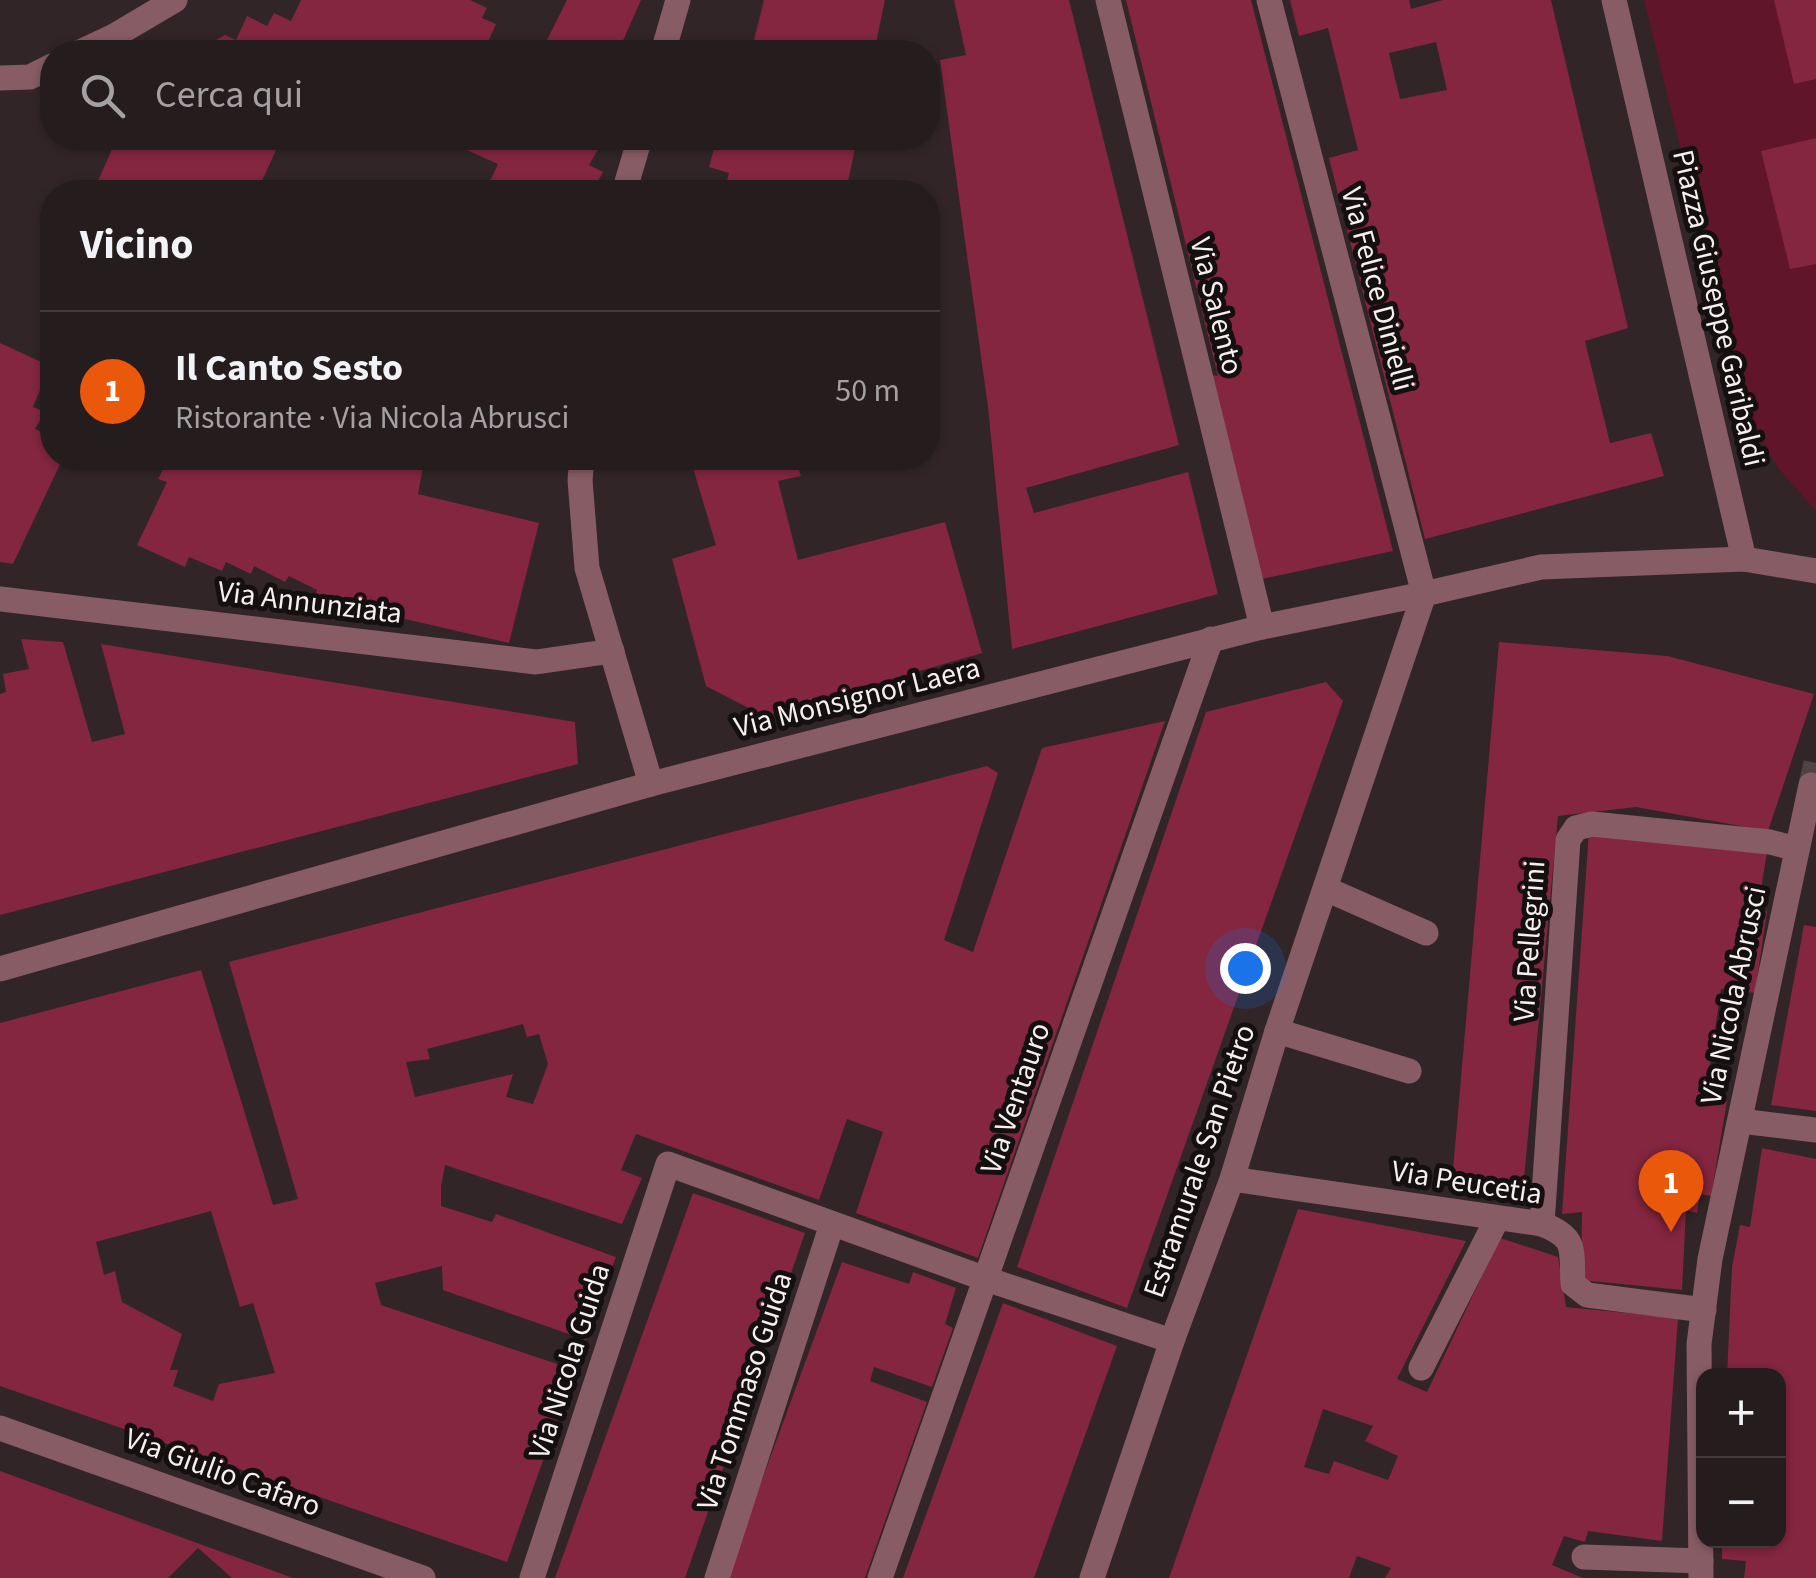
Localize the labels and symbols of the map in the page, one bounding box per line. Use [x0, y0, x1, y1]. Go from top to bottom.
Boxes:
street label: Piazza Giuseppe Garibaldi [1661, 146, 1776, 471]
street label: Via Felice Dinielli [1330, 182, 1425, 396]
street label: Via Salento [1179, 233, 1254, 379]
street label: Via Annunziata [215, 570, 405, 635]
street label: Via Monsignor Laera [730, 646, 985, 749]
street label: Via Pellegrini [1502, 859, 1557, 1023]
street label: Via Nicola Abrusci [1689, 882, 1778, 1108]
your location [1220, 943, 1271, 994]
street label: Via Ventauro [969, 1017, 1061, 1180]
street label: Estramurale San Pietro [1133, 1019, 1266, 1304]
street label: Via Peucetia [1389, 1149, 1545, 1216]
pin: 1 [1638, 1150, 1704, 1232]
street label: Via Nicola Guida [518, 1258, 621, 1464]
street label: Via Tommaso Guida [686, 1267, 803, 1516]
street label: Via Giulio Cafaro [119, 1417, 327, 1528]

